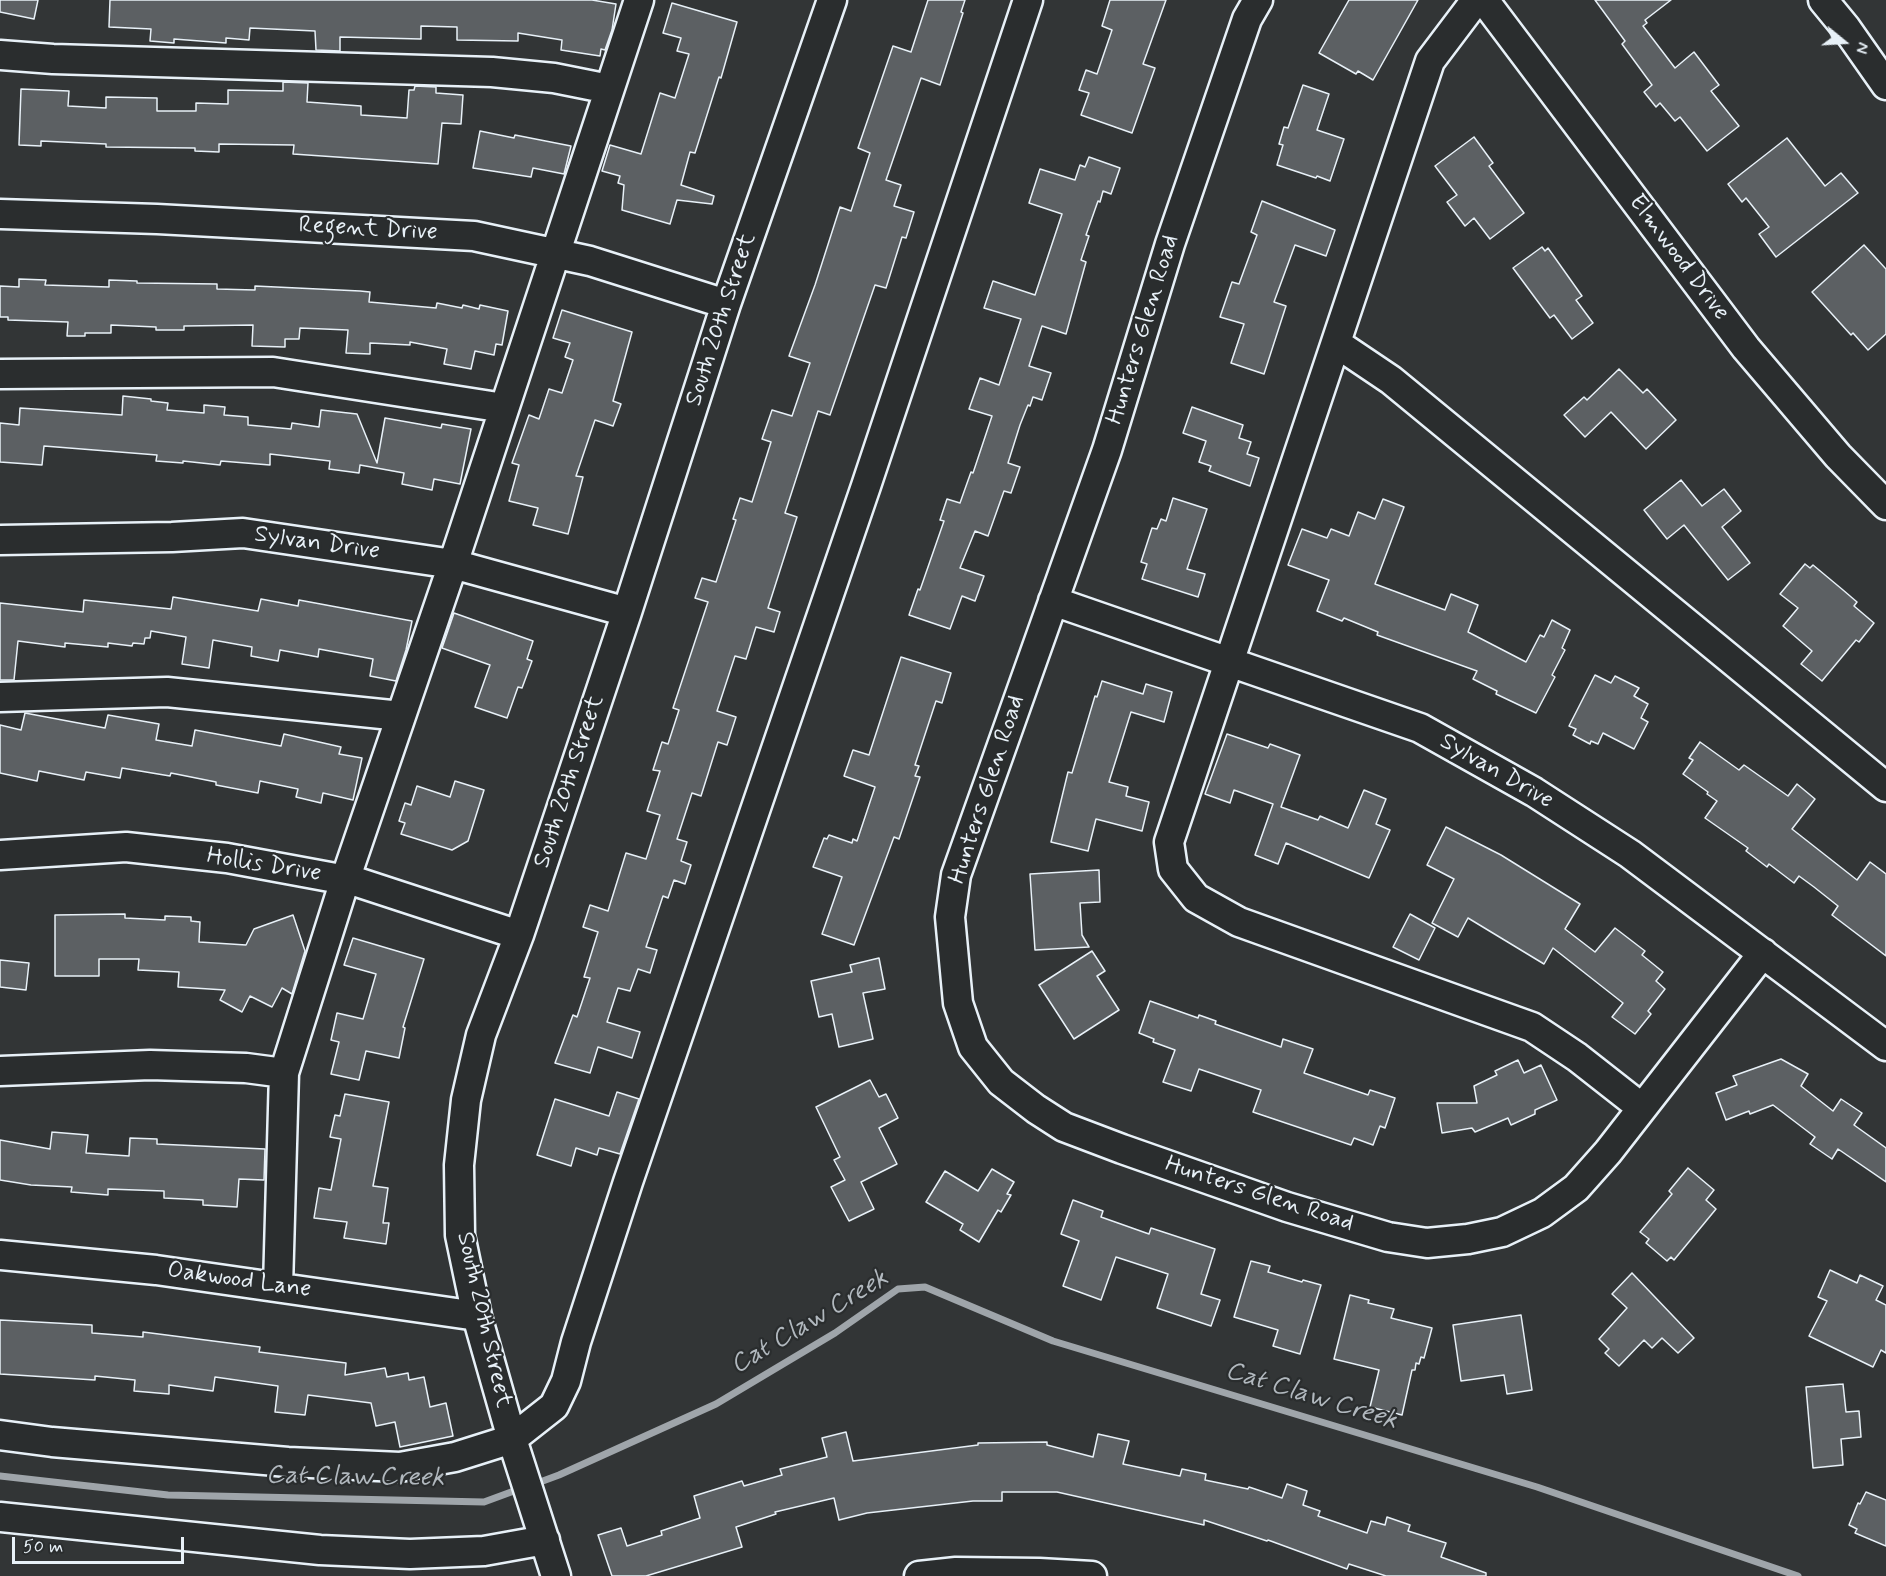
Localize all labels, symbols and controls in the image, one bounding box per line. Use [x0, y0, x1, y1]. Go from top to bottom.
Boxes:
north arrow [1814, 12, 1874, 72]
text: N [1850, 39, 1873, 56]
street label: Elmwood Drive [1621, 189, 1735, 327]
street label: Regent Drive [298, 212, 438, 248]
street label: South 20th Street [681, 230, 763, 410]
street label: Hunters Glen Road [1101, 232, 1187, 428]
street label: Sylvan Drive [252, 521, 382, 567]
street label: South 20th Street [529, 692, 611, 872]
street label: Hunters Glen Road [944, 692, 1032, 888]
street label: Sylvan Drive [1434, 728, 1558, 816]
street label: Hollis Drive [205, 843, 323, 889]
street label: Hunters Glen Road [1161, 1151, 1357, 1239]
street label: South 20th Street [449, 1229, 517, 1411]
street label: Oakwood Lane [165, 1257, 313, 1305]
water label: Cat Claw Creek [726, 1264, 894, 1382]
water label: Cat Claw Creek [1221, 1356, 1401, 1438]
water label: Cat Claw Creek [266, 1461, 444, 1495]
scale bar [15, 1525, 188, 1563]
text: 50 m [23, 1535, 63, 1559]

